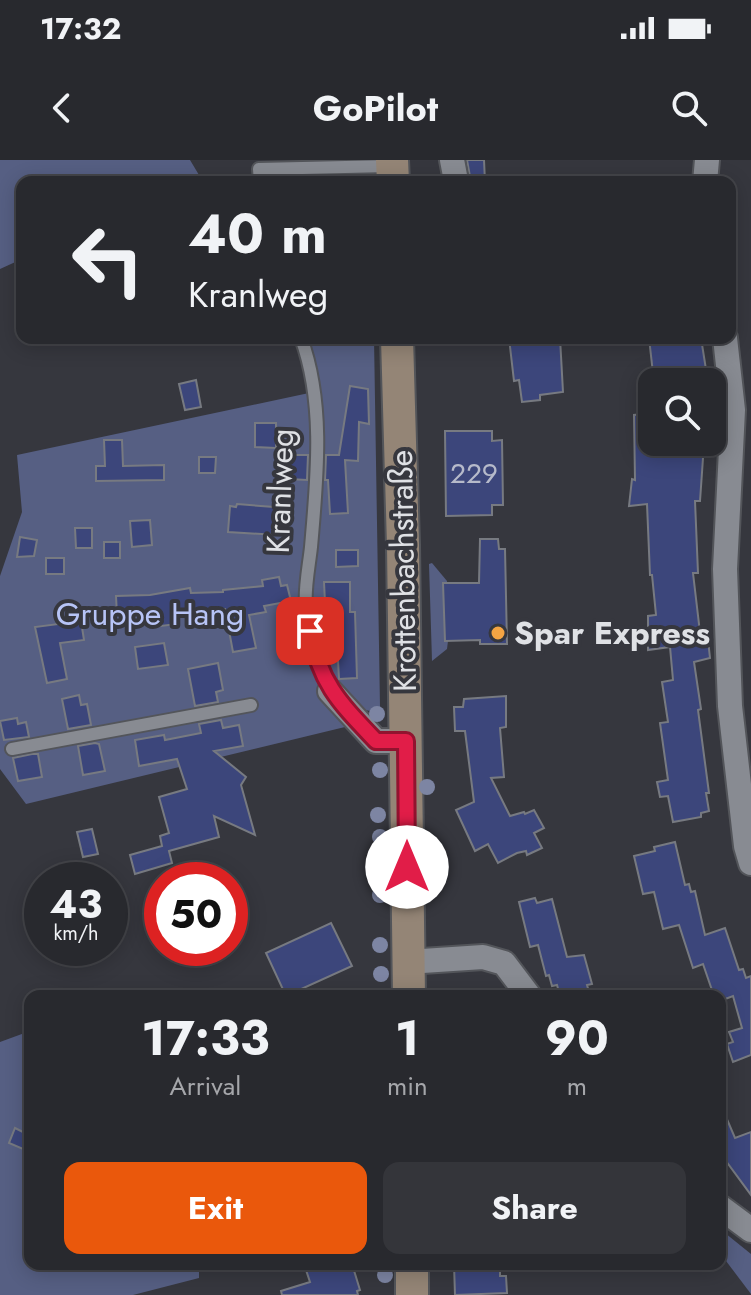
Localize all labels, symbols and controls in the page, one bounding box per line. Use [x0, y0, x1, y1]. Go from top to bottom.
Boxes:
text: 17:32 [40, 7, 121, 50]
text: GoPilot [313, 82, 438, 134]
icon: back [40, 86, 84, 130]
icon: search [667, 86, 711, 130]
text: 40 m [188, 193, 327, 274]
icon: left [56, 208, 160, 312]
text: Kranlweg [188, 268, 328, 320]
map controls [638, 368, 726, 456]
button: search [638, 368, 726, 456]
street label: Kranlweg [255, 428, 305, 554]
street label: Krottenbachstraße [378, 450, 428, 692]
house number: 229 [450, 453, 498, 494]
park label: Gruppe Hang [56, 591, 244, 637]
pin [276, 597, 344, 665]
icon: arrive [288, 609, 332, 653]
place label: Spar Express [514, 610, 710, 656]
marker: Spar Express [489, 624, 507, 642]
position arrow [365, 825, 449, 909]
speed limit sign: 50 [144, 862, 248, 966]
text: 43 [50, 875, 102, 933]
text: km/h [53, 919, 99, 948]
text: 17:33 [141, 1004, 270, 1073]
text: 1 [395, 1004, 419, 1073]
text: 90 [545, 1004, 609, 1073]
text: Arrival [170, 1067, 241, 1105]
text: min [387, 1067, 428, 1105]
text: m [567, 1067, 587, 1105]
button: Exit [64, 1162, 367, 1254]
button: Share [383, 1162, 686, 1254]

